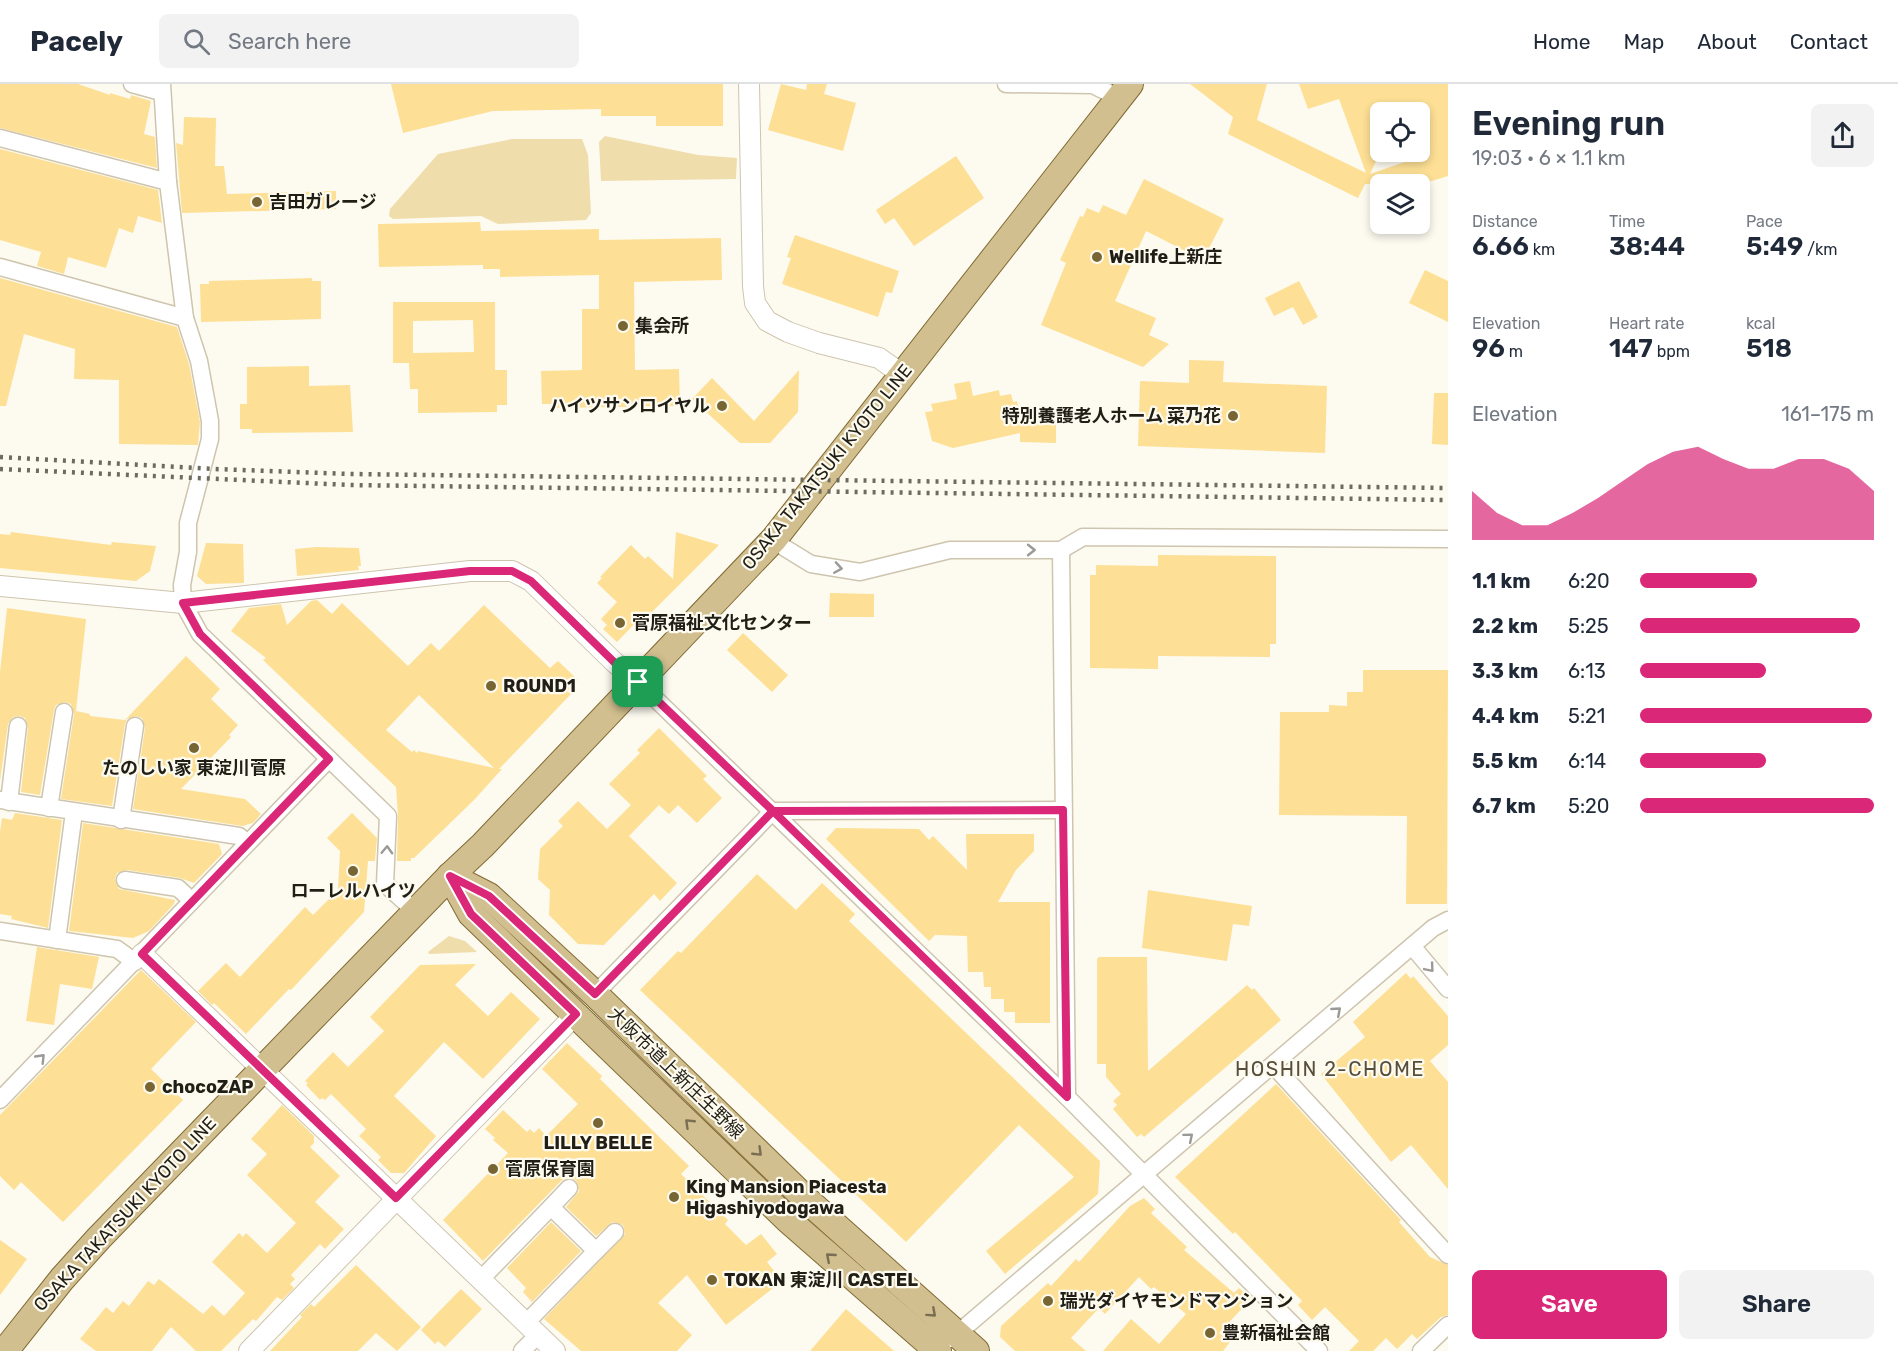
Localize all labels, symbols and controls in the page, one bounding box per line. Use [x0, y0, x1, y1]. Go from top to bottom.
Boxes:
search box [159, 14, 579, 68]
text: Pacely [30, 25, 123, 58]
icon: search [180, 25, 213, 58]
text: Search here [228, 28, 351, 55]
text: Home [1533, 29, 1590, 54]
text: Map [1623, 29, 1664, 54]
text: About [1697, 29, 1757, 54]
text: Contact [1790, 29, 1868, 54]
map controls [1370, 102, 1430, 234]
button: locate [1370, 102, 1430, 162]
text: Evening run [1472, 104, 1665, 143]
button: share [1811, 104, 1874, 167]
text: 19:03 · 6 × 1.1 km [1472, 146, 1626, 170]
button: layers [1370, 174, 1430, 234]
place label: 吉田ガレージ [269, 191, 377, 213]
marker: 吉田ガレージ [250, 195, 264, 209]
text: Distance [1472, 212, 1538, 231]
text: Time [1609, 212, 1645, 231]
text: Pace [1746, 212, 1783, 231]
text: 6.66 [1472, 231, 1529, 262]
text: 38:44 [1609, 231, 1685, 262]
text: 5:49 [1746, 231, 1803, 262]
text: km [1529, 240, 1555, 259]
text: /km [1803, 240, 1837, 259]
place label: Wellife上新庄 [1109, 246, 1222, 268]
marker: Wellife上新庄 [1090, 250, 1104, 264]
text: Elevation [1472, 314, 1541, 333]
text: Heart rate [1609, 314, 1684, 333]
text: kcal [1746, 314, 1775, 333]
place label: 集会所 [635, 315, 689, 337]
marker: 集会所 [616, 319, 630, 333]
text: 96 [1472, 333, 1505, 364]
text: 147 [1609, 333, 1653, 364]
text: 518 [1746, 333, 1792, 364]
text: m [1505, 342, 1523, 361]
text: bpm [1653, 342, 1690, 361]
street label: OSAKA TAKATSUKI KYOTO LINE [737, 360, 917, 574]
place label: ハイツサンロイヤル [549, 395, 710, 417]
marker: ハイツサンロイヤル [715, 399, 729, 413]
text: Elevation [1472, 402, 1558, 426]
text: 161–175 m [1781, 402, 1874, 426]
place label: 特別養護老人ホーム 菜乃花 [1002, 405, 1221, 427]
marker: 特別養護老人ホーム 菜乃花 [1226, 409, 1240, 423]
one-way arrow [1026, 544, 1035, 556]
one-way arrow [834, 562, 843, 574]
text: 1.1 km [1472, 569, 1531, 593]
text: 6:20 [1568, 569, 1610, 593]
place label: 菅原福祉文化センター [632, 612, 812, 634]
text: 2.2 km [1472, 614, 1538, 638]
text: 5:25 [1568, 614, 1609, 638]
marker: 菅原福祉文化センター [613, 616, 627, 630]
pin [612, 656, 663, 707]
text: 3.3 km [1472, 659, 1538, 683]
text: 6:13 [1568, 659, 1606, 683]
icon: arrive [621, 665, 654, 698]
place label: ROUND1 [503, 675, 576, 697]
marker: ROUND1 [484, 679, 498, 693]
text: 4.4 km [1472, 704, 1539, 728]
text: 5:21 [1568, 704, 1605, 728]
marker: たのしい家 東淀川菅原 [187, 741, 201, 755]
text: 5.5 km [1472, 749, 1538, 773]
text: 6:14 [1568, 749, 1606, 773]
place label: たのしい家 東淀川菅原 [102, 757, 286, 779]
text: 6.7 km [1472, 794, 1536, 818]
text: 5:20 [1568, 794, 1609, 818]
one-way arrow [380, 845, 393, 854]
marker: ローレルハイツ [346, 864, 360, 878]
place label: ローレルハイツ [290, 880, 416, 902]
one-way arrow [1423, 961, 1434, 972]
street label: 大阪市道上新庄生野線 [604, 1003, 748, 1143]
one-way arrow [1330, 1007, 1341, 1018]
one-way arrow [34, 1054, 45, 1064]
district label: HOSHIN 2-CHOME [1235, 1057, 1425, 1081]
place label: chocoZAP [162, 1076, 254, 1098]
marker: chocoZAP [143, 1080, 157, 1094]
street label: OSAKA TAKATSUKI KYOTO LINE [29, 1112, 221, 1316]
marker: LILLY BELLE [591, 1116, 605, 1130]
one-way arrow [685, 1120, 696, 1131]
place label: LILLY BELLE [543, 1132, 653, 1154]
one-way arrow [1182, 1133, 1193, 1144]
one-way arrow [750, 1145, 761, 1156]
place label: 菅原保育園 [505, 1158, 595, 1180]
marker: 菅原保育園 [486, 1162, 500, 1176]
place label: King Mansion Piacesta Higashiyodogawa [686, 1176, 887, 1219]
marker: King Mansion Piacesta Higashiyodogawa [667, 1190, 681, 1204]
one-way arrow [826, 1253, 837, 1264]
place label: TOKAN 東淀川 CASTEL [724, 1269, 918, 1291]
button: Save [1472, 1270, 1667, 1339]
button: Share [1679, 1270, 1874, 1339]
marker: TOKAN 東淀川 CASTEL [705, 1273, 719, 1287]
place label: 瑞光ダイヤモンドマンション [1060, 1290, 1293, 1312]
marker: 瑞光ダイヤモンドマンション [1041, 1294, 1055, 1308]
one-way arrow [926, 1306, 936, 1317]
place label: 豊新福祉会館 [1222, 1322, 1330, 1344]
marker: 豊新福祉会館 [1203, 1326, 1217, 1340]

